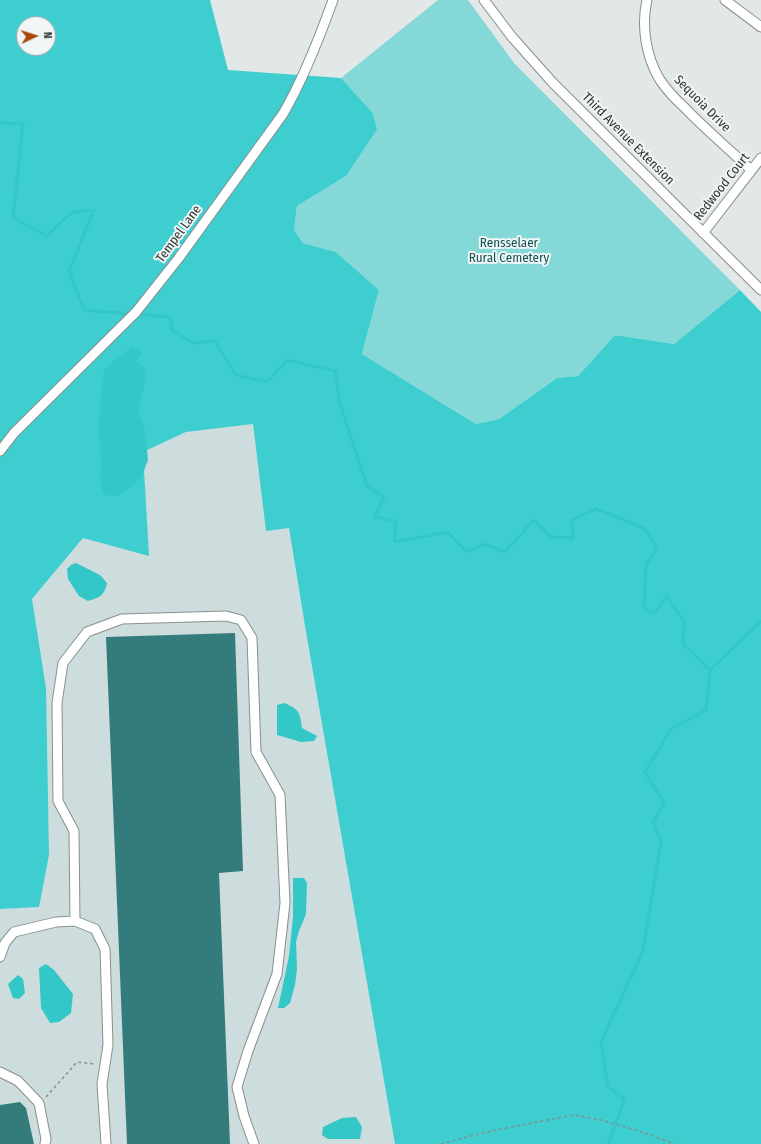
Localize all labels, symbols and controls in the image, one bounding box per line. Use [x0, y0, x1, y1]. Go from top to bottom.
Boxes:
north arrow [16, 16, 56, 56]
text: N [41, 31, 54, 39]
street label: Sequoia Drive [670, 72, 734, 136]
street label: Third Avenue Extension [579, 90, 677, 188]
street label: Redwood Court [691, 150, 753, 224]
street label: Tempel Lane [153, 202, 205, 266]
park label: Rensselaer Rural Cemetery [469, 235, 549, 266]

